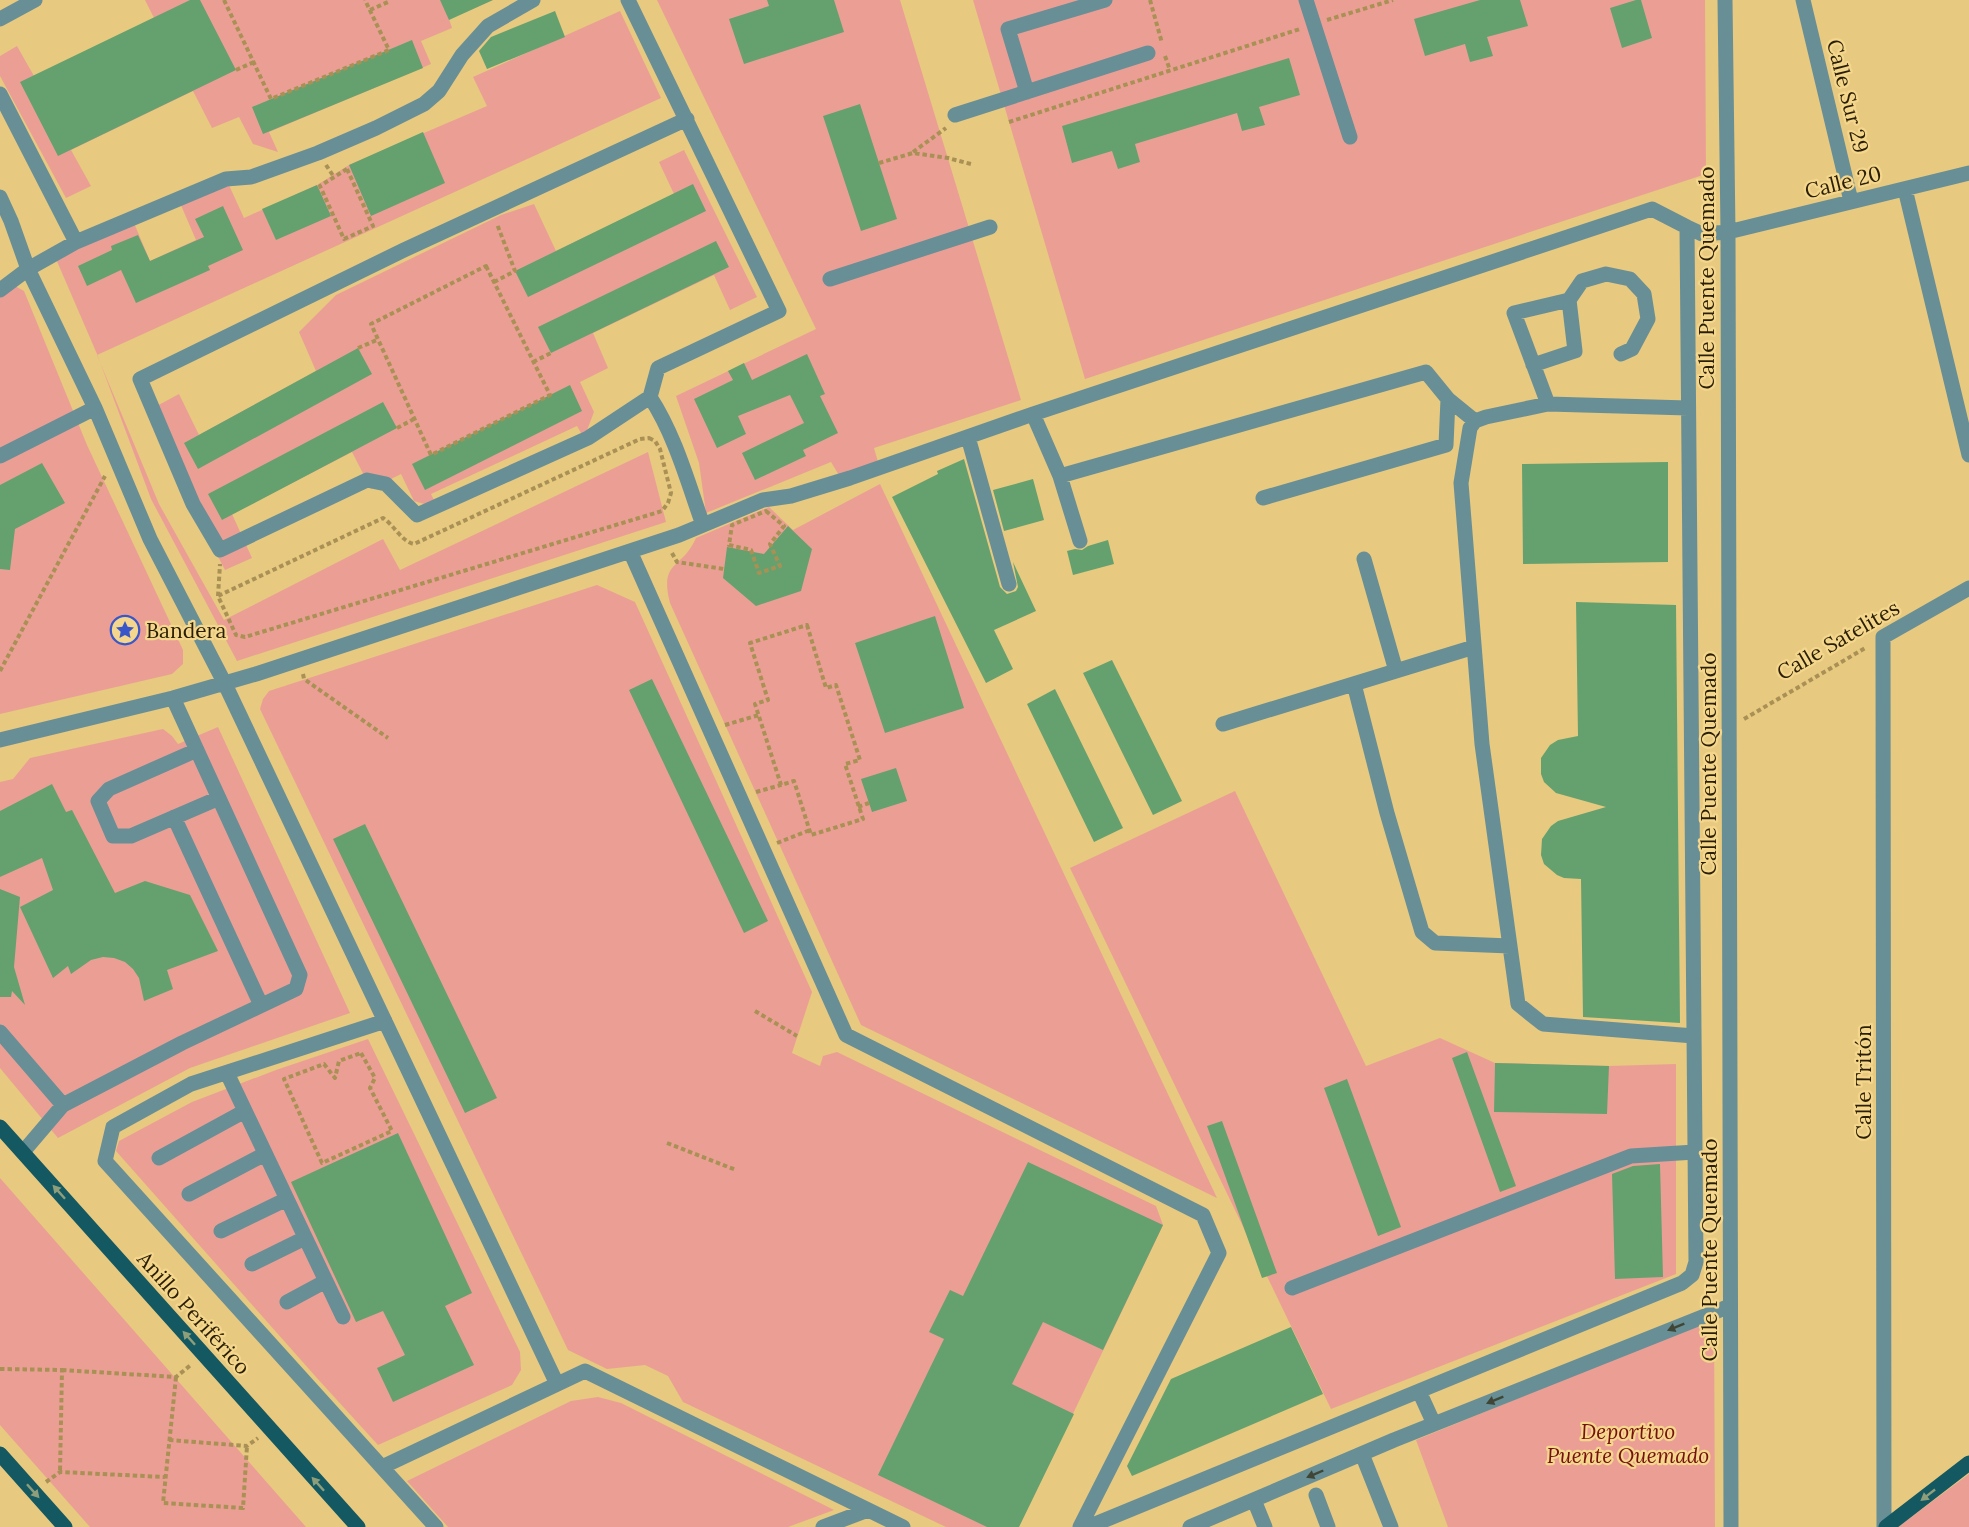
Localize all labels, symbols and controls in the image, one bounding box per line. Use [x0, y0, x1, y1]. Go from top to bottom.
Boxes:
street label: Calle Sur 29 [1821, 36, 1875, 156]
street label: Calle 20 [1802, 159, 1884, 205]
street label: Calle Puente Quemado [1693, 166, 1720, 390]
street label: Calle Satelites [1772, 594, 1904, 686]
place icon: Bandera [109, 614, 141, 646]
place label: Bandera [146, 617, 227, 644]
street label: Calle Puente Quemado [1695, 652, 1722, 876]
street label: Calle Tritón [1850, 1024, 1877, 1140]
street label: Calle Puente Quemado [1696, 1138, 1723, 1362]
one-way arrow [52, 1185, 66, 1200]
street label: Anillo Periférico [131, 1245, 256, 1380]
one-way arrow [1667, 1323, 1685, 1332]
one-way arrow [183, 1331, 196, 1346]
one-way arrow [1486, 1396, 1504, 1405]
park label: Deportivo Puente Quemado [1547, 1418, 1709, 1469]
one-way arrow [1305, 1469, 1323, 1479]
one-way arrow [312, 1477, 325, 1492]
one-way arrow [26, 1483, 40, 1498]
one-way arrow [1920, 1489, 1936, 1501]

